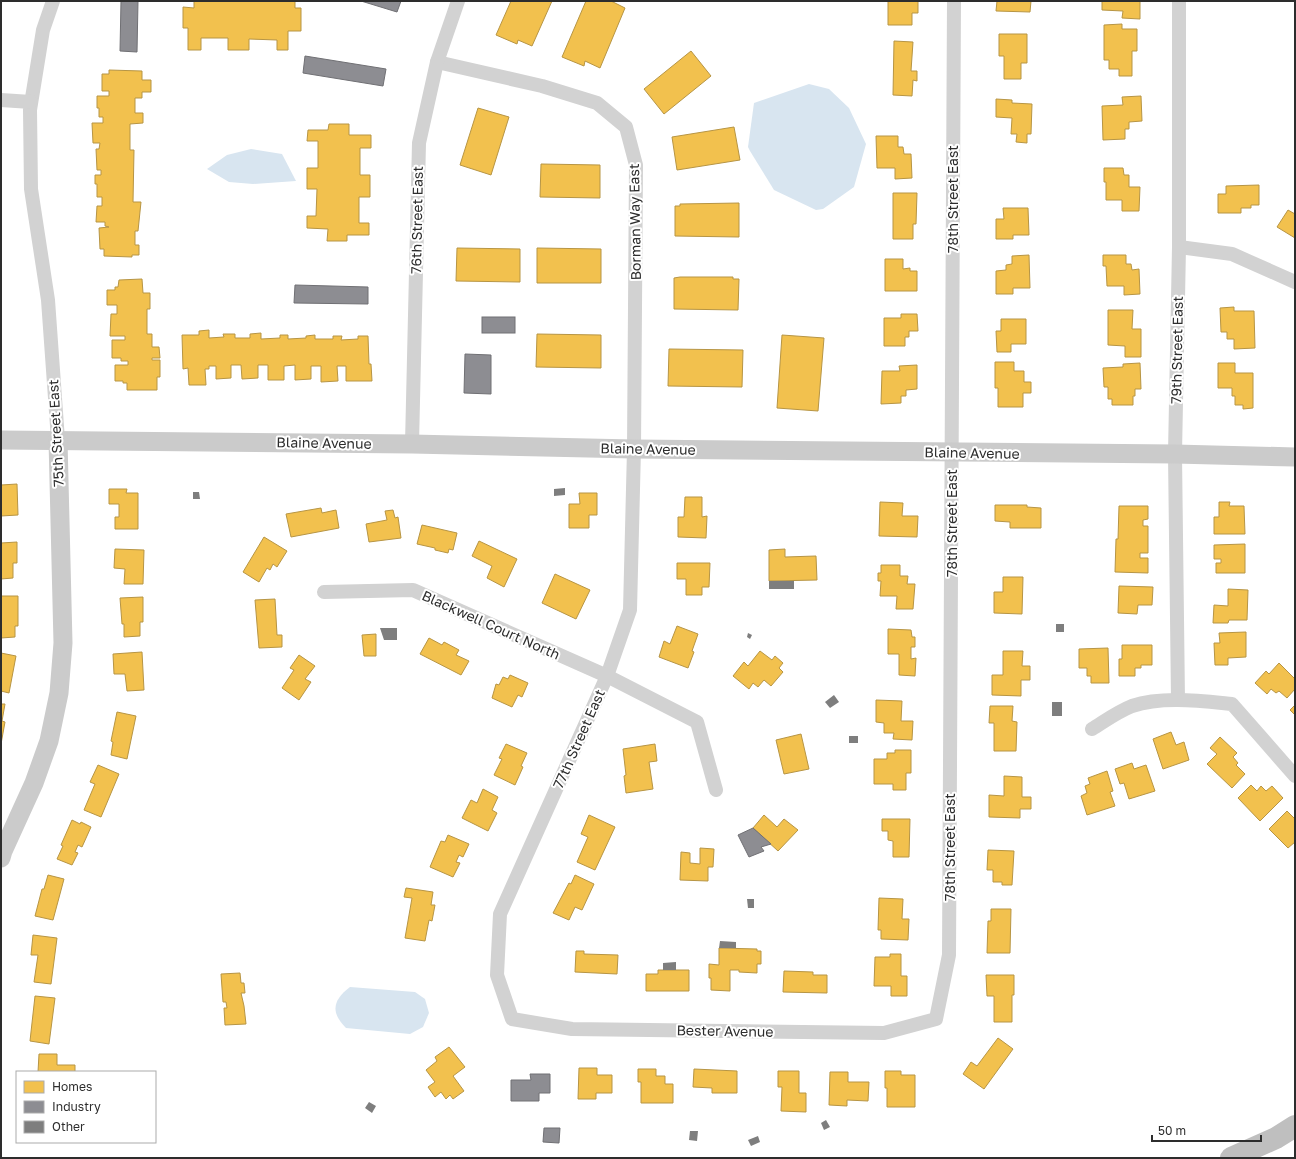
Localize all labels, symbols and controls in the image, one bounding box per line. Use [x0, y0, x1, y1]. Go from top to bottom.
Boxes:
street label: 78th Street East [944, 145, 961, 253]
street label: Borman Way East [625, 163, 644, 281]
street label: 76th Street East [407, 166, 426, 274]
street label: 79th Street East [1167, 296, 1186, 404]
street label: 75th Street East [44, 379, 67, 487]
street label: Blaine Avenue [276, 433, 372, 452]
street label: Blaine Avenue [600, 439, 696, 458]
street label: Blaine Avenue [924, 443, 1020, 462]
street label: 78th Street East [943, 469, 960, 577]
street label: Blackwell Court North [419, 586, 563, 663]
street label: 77th Street East [549, 687, 608, 791]
street label: 78th Street East [941, 793, 958, 901]
street label: Bester Avenue [676, 1021, 774, 1040]
legend [16, 1071, 156, 1143]
text: Homes [52, 1079, 92, 1094]
text: Industry [52, 1099, 101, 1114]
scale bar [1152, 1117, 1261, 1143]
text: Other [52, 1119, 85, 1134]
text: 50 m [1158, 1123, 1186, 1138]

